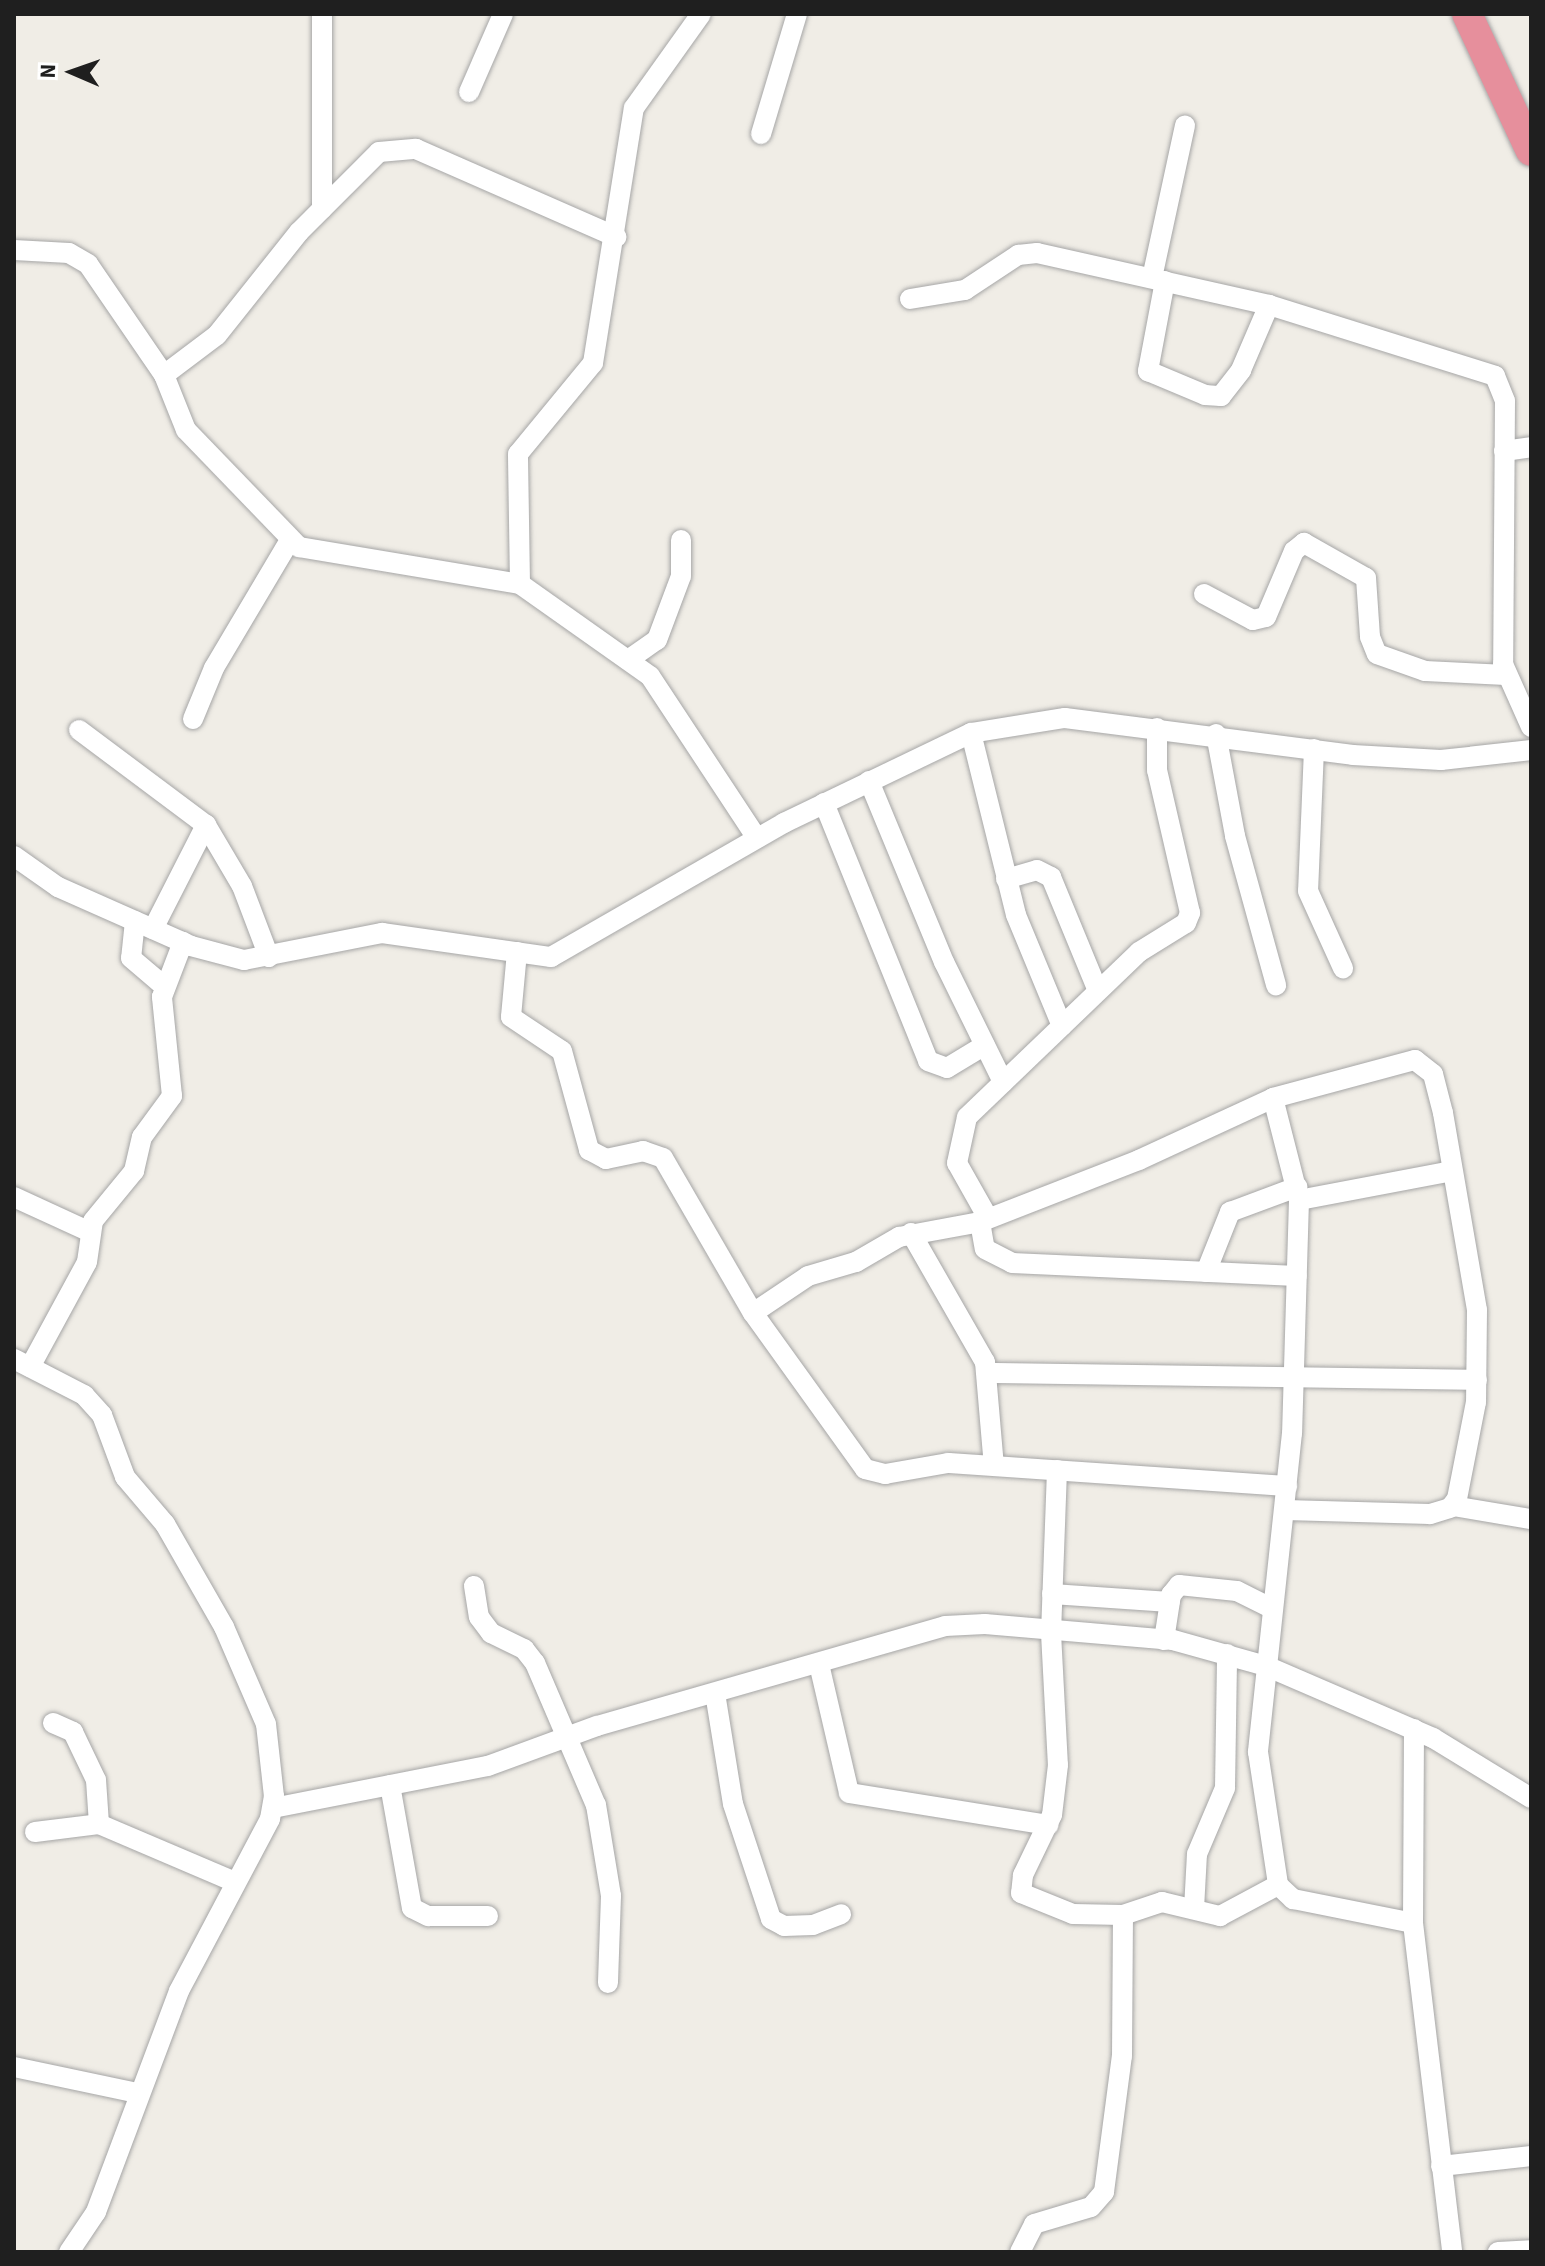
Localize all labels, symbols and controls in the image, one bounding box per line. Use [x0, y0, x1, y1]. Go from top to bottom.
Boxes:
north arrow [32, 32, 112, 112]
text: N [32, 63, 64, 79]

